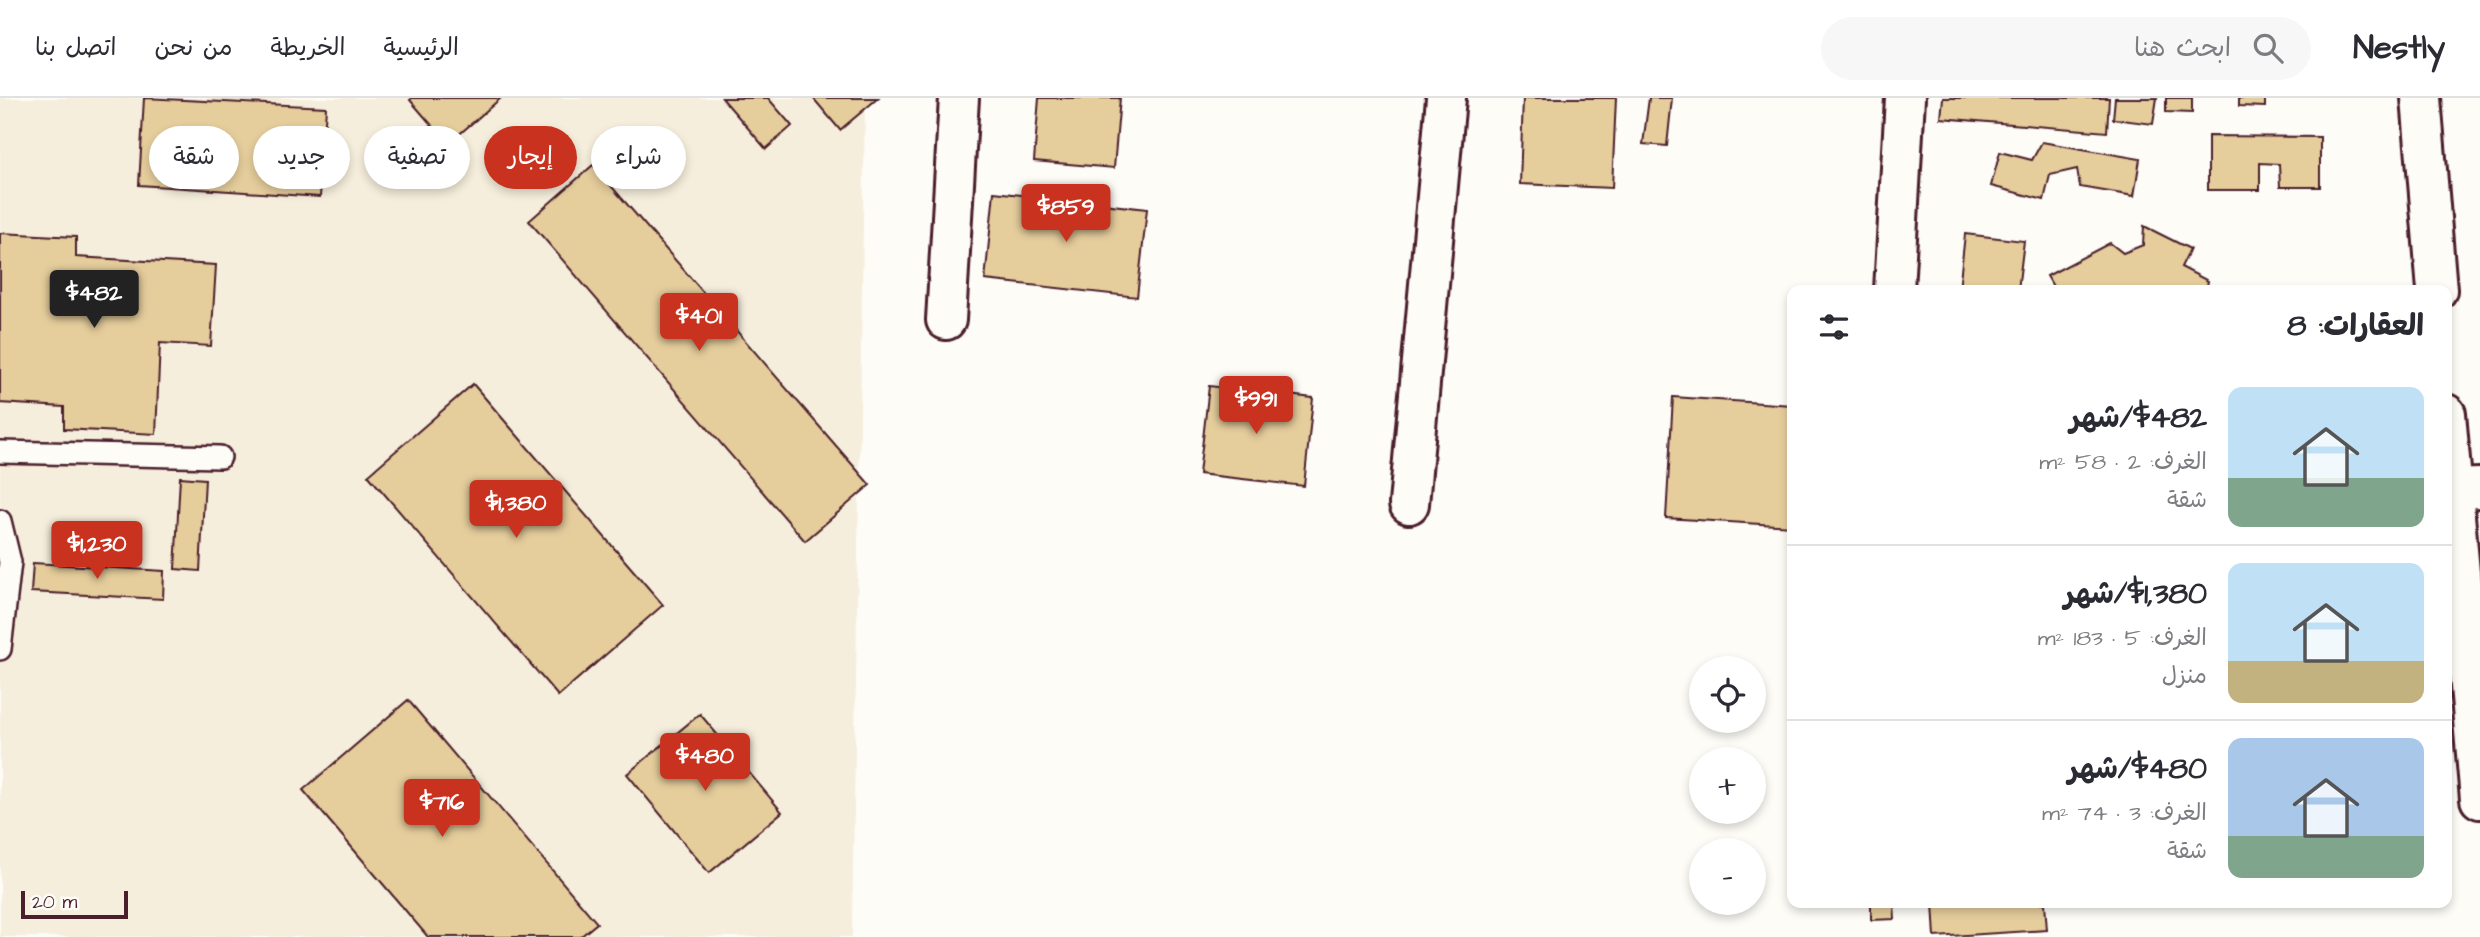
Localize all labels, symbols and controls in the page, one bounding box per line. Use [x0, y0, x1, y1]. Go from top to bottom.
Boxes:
search box [1821, 17, 2311, 80]
text: Nestly [2353, 25, 2445, 71]
icon: search [2249, 29, 2287, 67]
text: ابحث هنا [2134, 30, 2231, 66]
text: اتصل بنا [35, 31, 116, 65]
text: من نحن [154, 31, 233, 65]
text: الخريطة [271, 31, 345, 65]
text: الرئيسية [383, 31, 459, 65]
chip: شقة [149, 126, 239, 189]
chip: جديد [253, 126, 350, 189]
chip: تصفية [364, 126, 470, 189]
chip: إيجار [484, 126, 577, 189]
chip: شراء [591, 126, 686, 189]
pin: $859 [1025, 184, 1107, 244]
text: $859 [1037, 191, 1095, 223]
pin: $482 [53, 271, 135, 330]
text: $482 [66, 277, 122, 309]
pin: $401 [658, 294, 740, 353]
text: $401 [676, 300, 722, 332]
text: العقارات: 8 [2287, 305, 2424, 347]
icon: filters [1815, 308, 1853, 346]
pin: $991 [1215, 376, 1297, 436]
text: $991 [1235, 383, 1277, 415]
text: $482/شهر [2070, 397, 2207, 439]
icon: home [2284, 415, 2368, 499]
text: الغرف: 2 · 58 m² [2039, 446, 2207, 478]
pin: $1,380 [459, 480, 573, 540]
text: شقة [2167, 484, 2207, 516]
text: $1,380 [486, 487, 546, 519]
pin: $1,230 [40, 522, 154, 581]
text: $1,230 [67, 528, 127, 560]
text: $1,380/شهر [2064, 573, 2207, 615]
icon: home [2284, 591, 2368, 675]
text: الغرف: 5 · 183 m² [2038, 622, 2207, 654]
map controls [1689, 656, 1766, 915]
button: locate [1689, 656, 1766, 733]
text: منزل [2162, 660, 2207, 692]
pin: $480 [664, 734, 746, 793]
text: $480 [676, 740, 734, 772]
button: + [1689, 747, 1766, 824]
text: $480/شهر [2068, 748, 2207, 790]
icon: home [2284, 766, 2368, 850]
pin: $716 [401, 780, 483, 839]
text: $716 [420, 786, 464, 818]
text: الغرف: 3 · 74 m² [2042, 797, 2207, 829]
text: شقة [2167, 835, 2207, 867]
button: − [1689, 838, 1766, 915]
scale bar [21, 888, 128, 920]
text: 20 m [32, 889, 77, 916]

